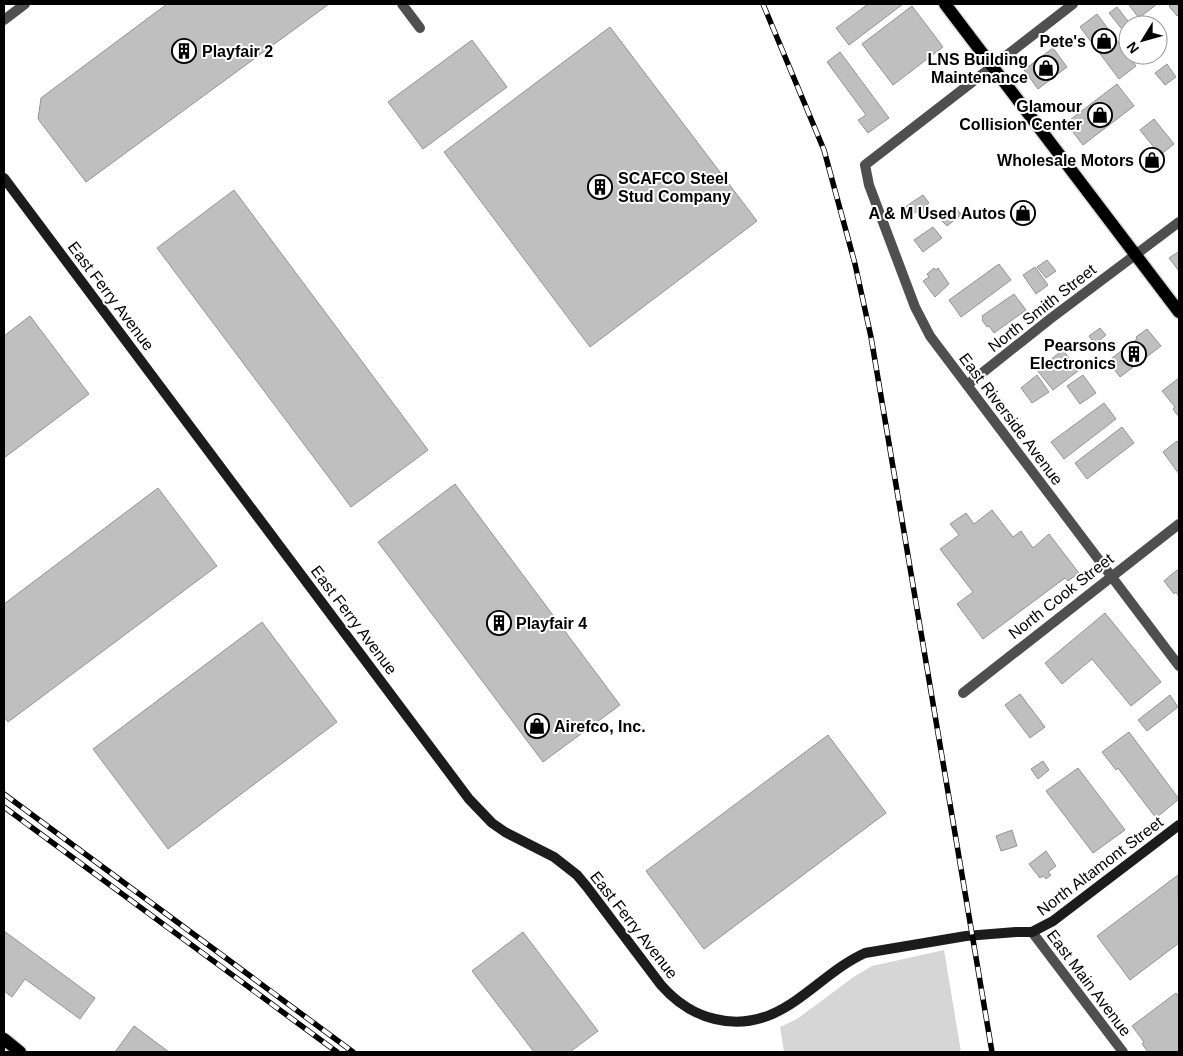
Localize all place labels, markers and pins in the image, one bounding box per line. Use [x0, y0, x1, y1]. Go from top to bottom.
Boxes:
shop icon: Pete's [1091, 28, 1117, 54]
place label: Pete's [1040, 33, 1086, 50]
building icon: Playfair 2 [171, 38, 197, 64]
place label: Playfair 2 [202, 43, 273, 60]
place label: LNS Building Maintenance [928, 51, 1028, 86]
shop icon: LNS Building Maintenance [1033, 55, 1059, 81]
place label: Glamour Collision Center [959, 98, 1082, 133]
shop icon: Glamour Collision Center [1087, 102, 1113, 128]
shop icon: Wholesale Motors [1139, 147, 1165, 173]
place label: Wholesale Motors [997, 152, 1134, 169]
place label: SCAFCO Steel Stud Company [618, 170, 731, 205]
building icon: SCAFCO Steel Stud Company [587, 174, 613, 200]
shop icon: A & M Used Autos [1010, 200, 1036, 226]
place label: A & M Used Autos [869, 205, 1006, 222]
place label: Pearsons Electronics [1030, 337, 1116, 372]
building icon: Pearsons Electronics [1121, 341, 1147, 367]
building icon: Playfair 4 [486, 610, 512, 636]
place label: Playfair 4 [516, 615, 587, 632]
shop icon: Airefco, Inc. [524, 713, 550, 739]
place label: Airefco, Inc. [554, 718, 646, 735]

